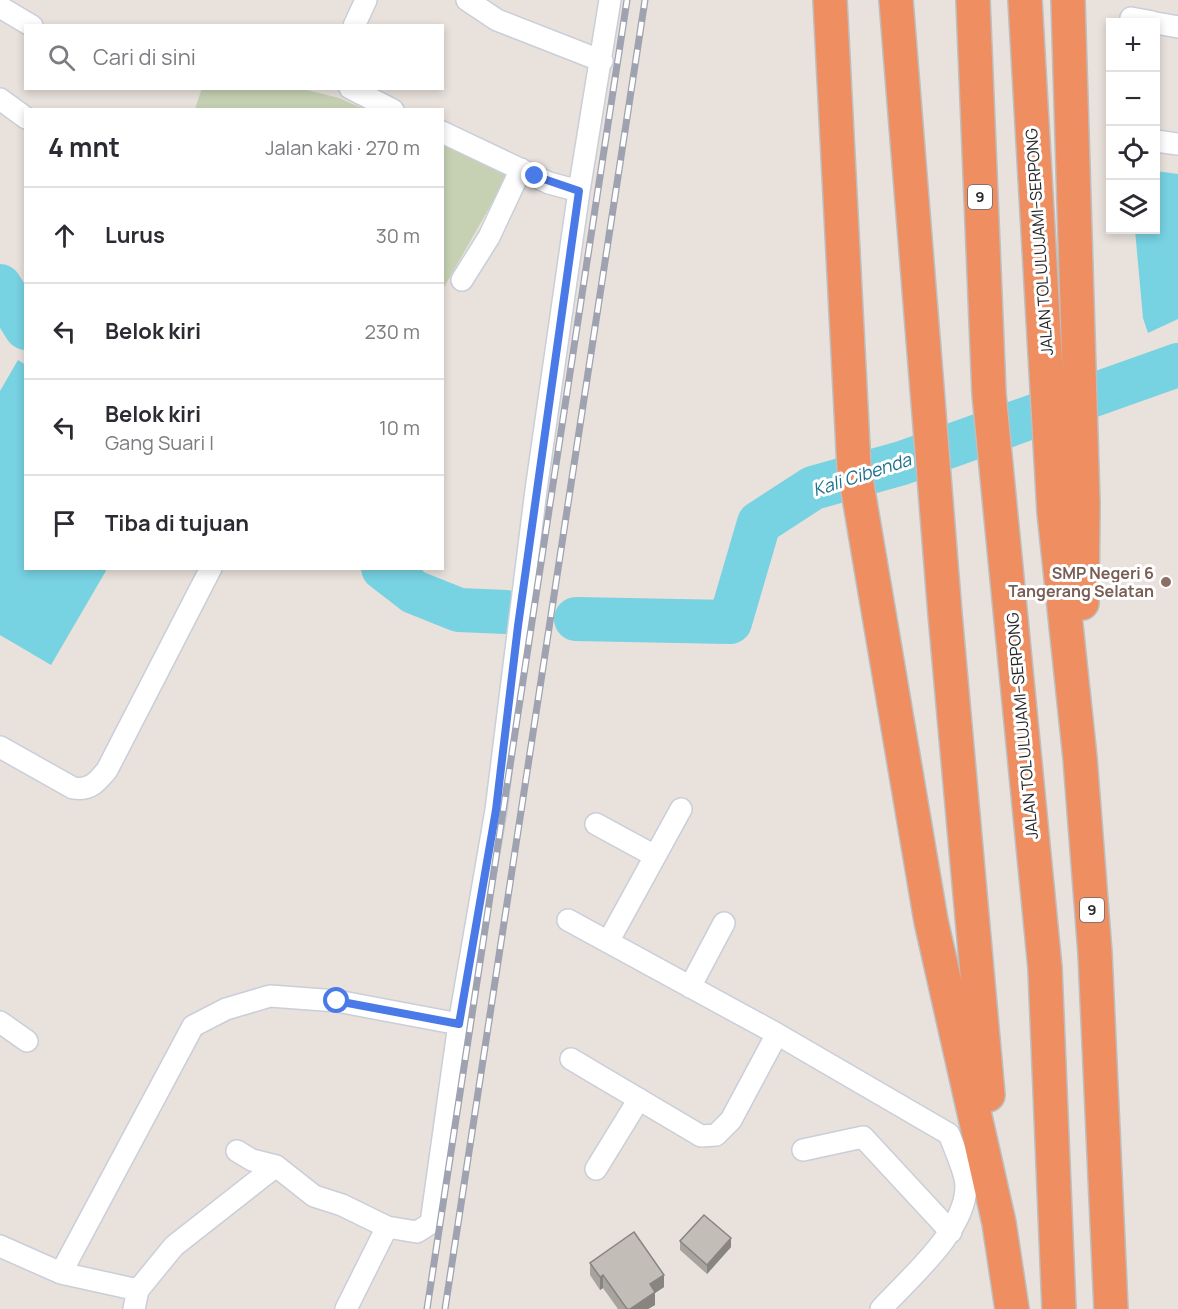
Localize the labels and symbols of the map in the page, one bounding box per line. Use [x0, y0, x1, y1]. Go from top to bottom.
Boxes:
street label: JALAN TOL ULUJAMI–SERPONG [1020, 128, 1058, 356]
route end [521, 162, 547, 188]
road number: 9 [968, 185, 992, 209]
water label: Kali Cibenda [809, 447, 915, 501]
place label: SMP Negeri 6 Tangerang Selatan [1008, 562, 1154, 602]
marker: SMP Negeri 6 Tangerang Selatan [1159, 575, 1173, 589]
street label: JALAN TOL ULUJAMI–SERPONG [1001, 612, 1043, 840]
road number: 9 [1080, 898, 1104, 922]
route start [323, 987, 349, 1013]

